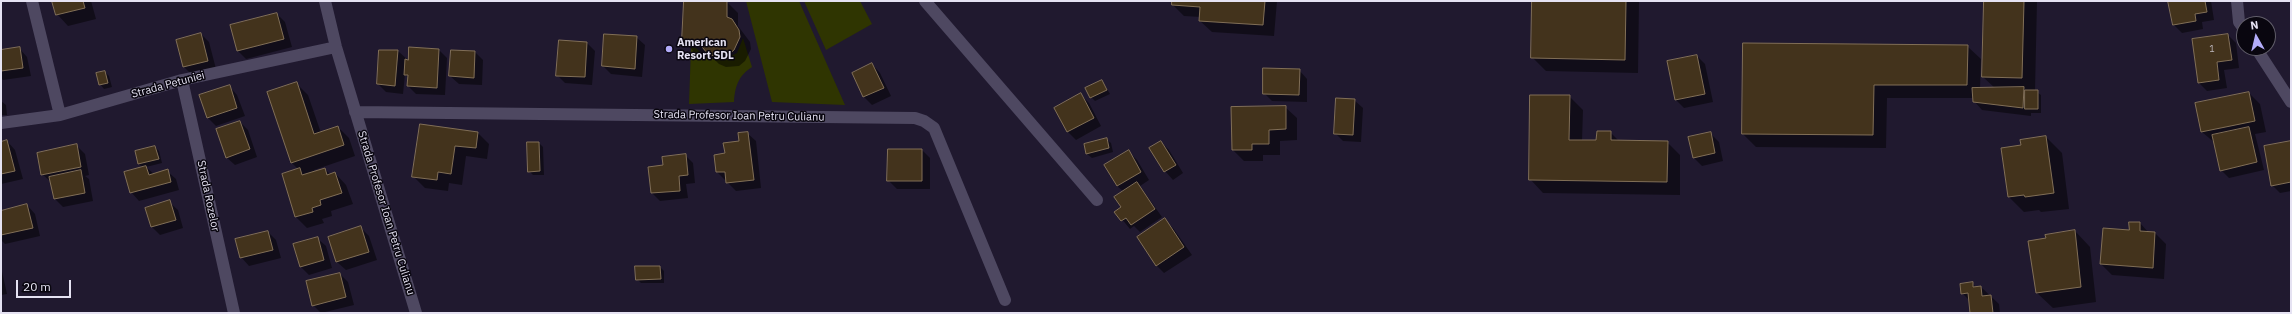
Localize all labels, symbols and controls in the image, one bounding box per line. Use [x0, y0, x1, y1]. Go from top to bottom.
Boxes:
north arrow [2236, 16, 2276, 56]
text: N [2250, 18, 2259, 33]
place label: American Resort SDL [677, 36, 734, 62]
marker: American Resort SDL [664, 44, 674, 54]
house number: 1 [2209, 44, 2215, 54]
street label: Strada Petuniei [130, 69, 206, 101]
street label: Strada Profesor Ioan Petru Culianu [653, 108, 825, 124]
street label: Strada Profesor Ioan Petru Culianu [355, 129, 417, 297]
street label: Strada Rozelor [194, 159, 222, 233]
scale bar [18, 272, 73, 298]
text: 20 m [23, 279, 51, 294]

